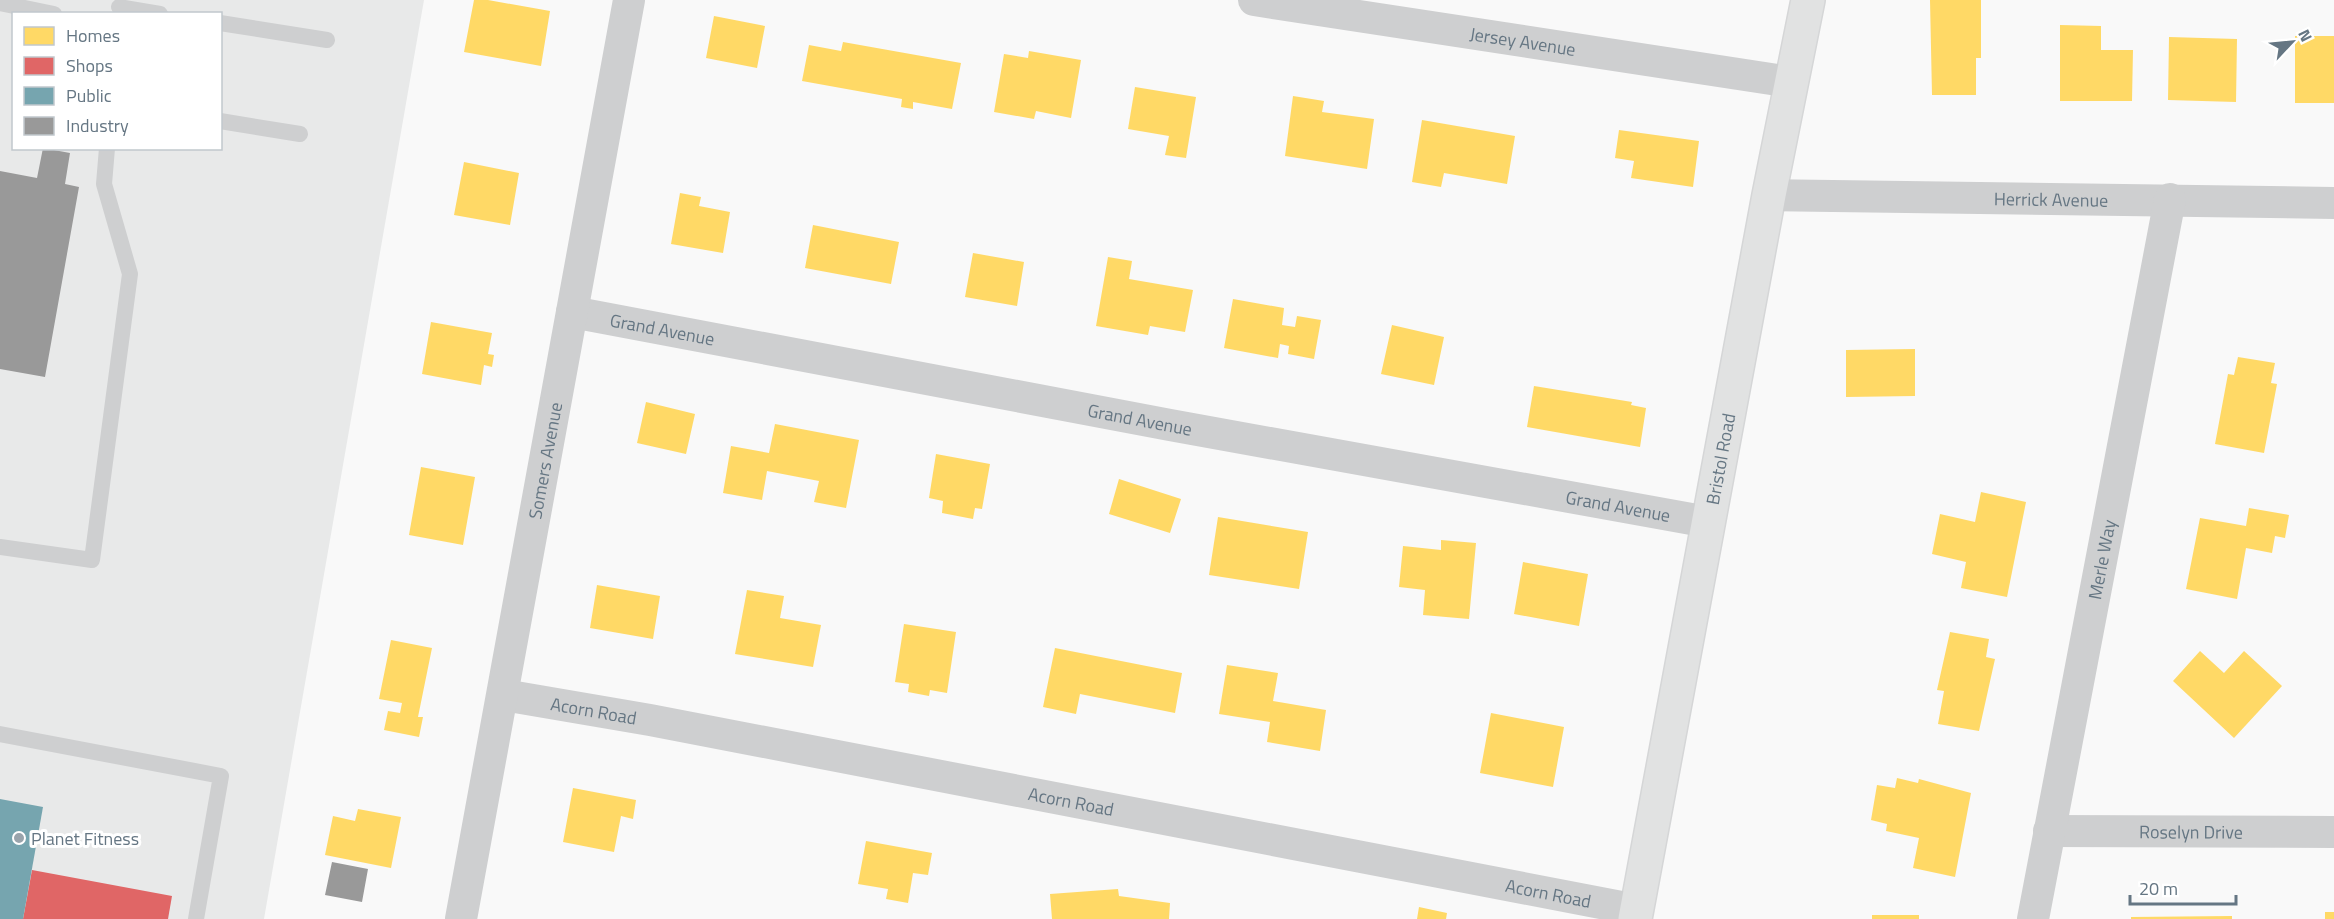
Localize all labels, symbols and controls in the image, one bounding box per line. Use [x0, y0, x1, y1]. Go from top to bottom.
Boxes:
legend [12, 12, 222, 150]
north arrow [2262, 12, 2322, 72]
street label: Jersey Avenue [1468, 20, 1578, 62]
text: Homes [66, 22, 120, 49]
text: N [2292, 25, 2319, 46]
text: Shops [66, 52, 113, 79]
text: Public [66, 82, 112, 109]
text: Industry [66, 112, 129, 139]
street label: Herrick Avenue [1994, 185, 2108, 213]
street label: Grand Avenue [608, 306, 717, 352]
street label: Grand Avenue [1085, 396, 1194, 442]
street label: Somers Avenue [521, 400, 569, 521]
street label: Bristol Road [1698, 411, 1742, 507]
street label: Grand Avenue [1564, 483, 1673, 528]
street label: Merle Way [2081, 517, 2122, 602]
street label: Acorn Road [549, 690, 639, 731]
street label: Acorn Road [1026, 780, 1116, 823]
street label: Roselyn Drive [2139, 818, 2243, 845]
place label: Planet Fitness [31, 825, 139, 852]
marker: Planet Fitness [12, 831, 26, 845]
scale bar [2130, 868, 2236, 906]
street label: Acorn Road [1503, 871, 1594, 914]
text: 20 m [2139, 875, 2178, 902]

